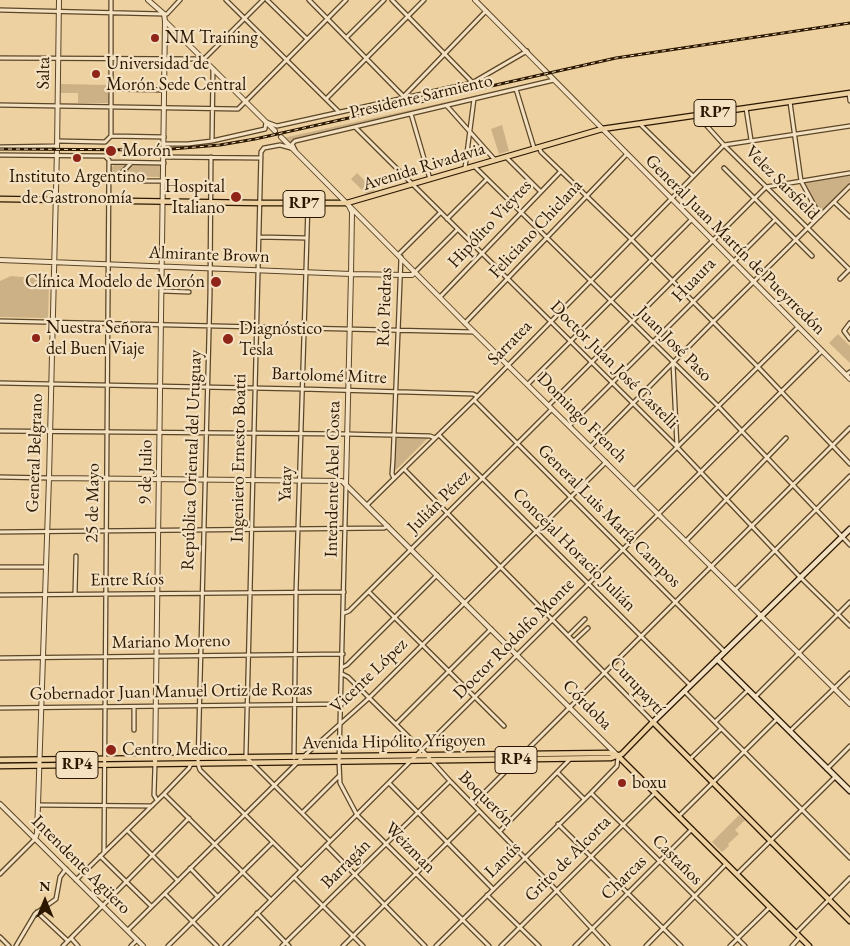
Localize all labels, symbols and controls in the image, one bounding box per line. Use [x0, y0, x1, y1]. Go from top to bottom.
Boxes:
place label: NM Training [165, 27, 258, 49]
marker: NM Training [149, 32, 161, 44]
place label: Universidad de Morón Sede Central [106, 53, 246, 96]
street label: Salta [33, 56, 55, 90]
marker: Universidad de Morón Sede Central [90, 68, 102, 80]
street label: Presidente Sarmiento [347, 70, 495, 124]
road number: RP7 [694, 100, 736, 126]
street label: Avenida Rivadavia [360, 138, 488, 196]
place label: Morón [122, 140, 171, 162]
street label: Velez Sarsfield [740, 141, 824, 225]
marker: Morón [104, 144, 118, 158]
street label: General Juan Martín de Pueyrredón [640, 150, 830, 340]
marker: Instituto Argentino de Gastronomía [71, 152, 83, 164]
place label: Instituto Argentino de Gastronomía [9, 166, 145, 208]
street label: Hipólito Vieytes [443, 175, 537, 273]
street label: Feliciano Chiclana [485, 175, 587, 283]
place label: Hospital Italiano [165, 176, 225, 218]
marker: Hospital Italiano [229, 190, 243, 204]
road number: RP7 [283, 190, 325, 218]
street label: Almirante Brown [148, 242, 270, 268]
street label: Huaura [668, 253, 720, 307]
street label: Río Piedras [373, 267, 397, 347]
place label: Clínica Modelo de Morón [25, 271, 205, 293]
marker: Clínica Modelo de Morón [209, 275, 223, 289]
street label: Doctor Juan José Castelli [545, 296, 683, 434]
street label: Juan José Paso [632, 302, 716, 386]
street label: Sarratea [483, 316, 537, 370]
place label: Nuestra Señora del Buen Viaje [46, 317, 152, 359]
place label: Diagnóstico Tesla [239, 318, 322, 360]
marker: Nuestra Señora del Buen Viaje [30, 332, 42, 344]
marker: Diagnóstico Tesla [221, 332, 235, 346]
street label: República Oriental del Uruguay [177, 349, 207, 571]
street label: Bartolomé Mitre [271, 363, 387, 389]
street label: Domingo French [532, 368, 632, 468]
street label: Ingeniero Ernesto Boatti [227, 374, 251, 542]
street label: General Belgrano [22, 393, 48, 513]
street label: Intendente Abel Costa [321, 400, 345, 558]
street label: 9 de Julio [135, 439, 157, 505]
street label: General Luis María Campos [533, 440, 685, 592]
street label: 25 de Mayo [82, 463, 104, 543]
street label: Yatay [275, 465, 297, 503]
street label: Julián Pérez [403, 466, 475, 538]
street label: Concejal Horacio Julián [508, 484, 640, 616]
street label: Entre Ríos [90, 569, 164, 591]
street label: Doctor Rodolfo Monte [449, 574, 579, 704]
street label: Mariano Moreno [111, 630, 231, 654]
street label: Vicente López [326, 634, 412, 718]
street label: Curupaytí [605, 652, 669, 720]
street label: Córdoba [558, 676, 616, 734]
street label: Gobernador Juan Manuel Ortiz de Rozas [29, 679, 313, 705]
street label: Avenida Hipólito Yrigoyen [302, 730, 486, 754]
place label: Centro Medico [122, 739, 228, 761]
marker: Centro Medico [104, 743, 118, 757]
road number: RP4 [495, 746, 537, 774]
road number: RP4 [56, 752, 98, 778]
street label: Boquerón [454, 767, 518, 831]
place label: boxu [632, 772, 667, 794]
marker: boxu [616, 777, 628, 789]
street label: Intendente Agüero [27, 811, 135, 919]
street label: Grito de Alcorta [520, 811, 616, 907]
street label: Weizman [380, 818, 440, 878]
street label: Castaños [647, 830, 707, 890]
street label: Barragán [317, 835, 375, 893]
street label: Lanús [480, 837, 526, 883]
street label: Charcas [597, 851, 651, 905]
north arrow [20, 876, 70, 926]
text: N [39, 877, 51, 895]

